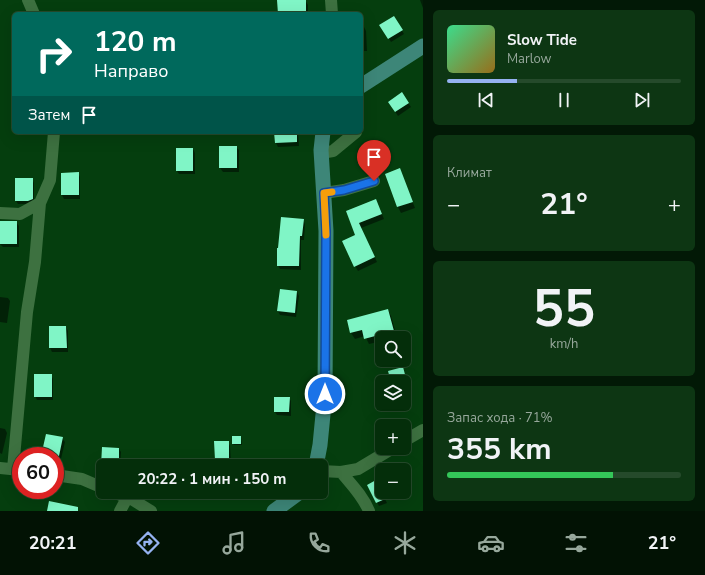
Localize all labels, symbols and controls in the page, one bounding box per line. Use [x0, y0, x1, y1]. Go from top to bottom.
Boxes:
text: 120 m [94, 23, 177, 61]
icon: right [28, 28, 80, 80]
text: Slow Tide [507, 30, 577, 50]
text: Marlow [507, 50, 552, 68]
text: Направо [94, 59, 168, 83]
icon: previous [475, 89, 497, 111]
icon: pause [553, 89, 575, 111]
icon: next [631, 89, 653, 111]
icon: arrive [78, 104, 100, 126]
text: Затем [28, 105, 70, 125]
pin [357, 140, 391, 181]
icon: arrive [363, 146, 385, 168]
text: Климат [447, 164, 492, 182]
text: 21° [540, 184, 588, 225]
text: − [447, 190, 460, 220]
text: + [668, 190, 681, 220]
text: 55 [533, 273, 595, 344]
map controls [375, 331, 411, 499]
button: search [375, 331, 411, 367]
text: km/h [550, 335, 578, 353]
position arrow [304, 373, 346, 415]
button: layers [375, 375, 411, 411]
text: Запас хода · 71% [447, 409, 553, 427]
button: + [375, 419, 411, 455]
text: 355 km [447, 429, 552, 470]
speed limit sign: 60 [12, 447, 64, 499]
button: − [375, 463, 411, 499]
text: 20:22 · 1 мин · 150 m [137, 469, 287, 489]
icon: directions [134, 529, 162, 557]
icon: music [220, 529, 248, 557]
icon: phone [305, 529, 333, 557]
icon: climate [391, 529, 419, 557]
icon: car [477, 529, 505, 557]
icon: filters [562, 529, 590, 557]
text: 20:21 [29, 531, 76, 555]
text: 21° [648, 531, 676, 555]

